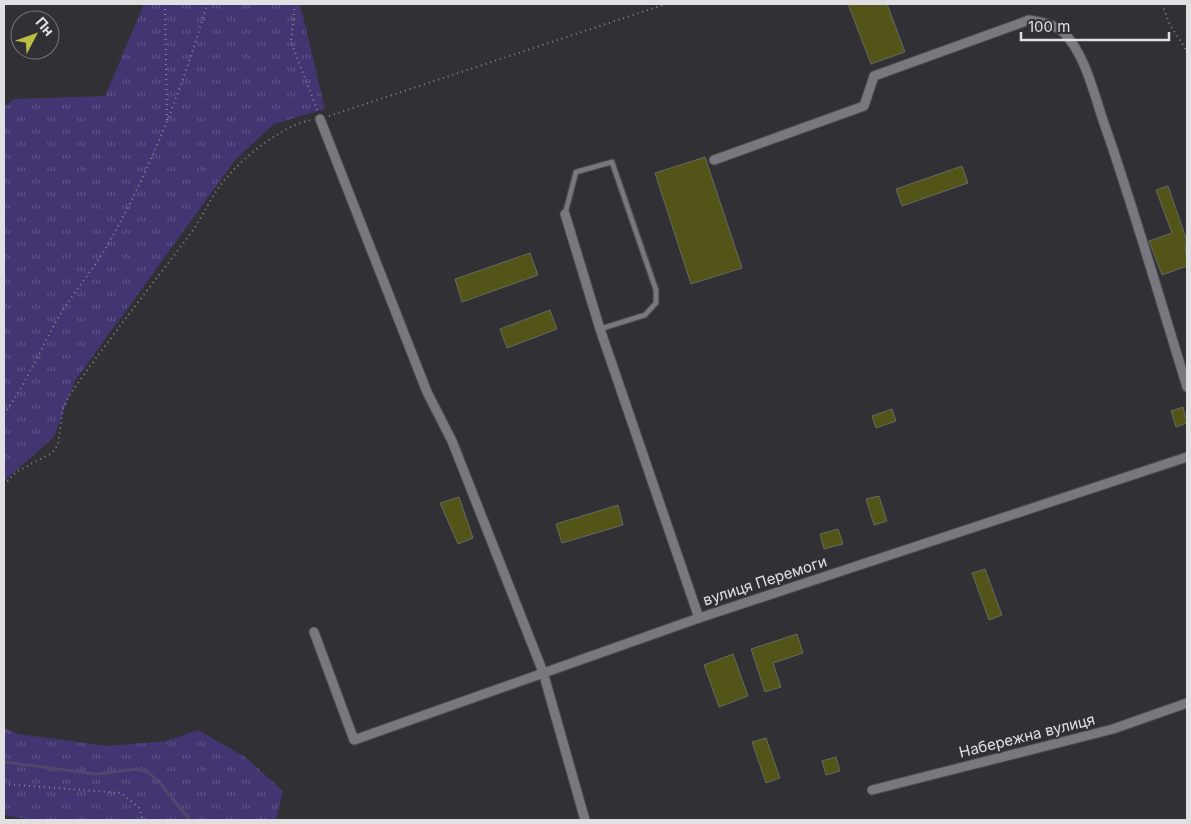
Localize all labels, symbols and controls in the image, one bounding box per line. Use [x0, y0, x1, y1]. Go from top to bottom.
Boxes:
north arrow [10, 10, 60, 60]
scale bar [1021, 10, 1168, 42]
text: Пн [32, 13, 58, 39]
text: 100 m [1028, 17, 1070, 36]
street label: вулиця Перемоги [700, 552, 829, 610]
street label: Набережна вулиця [957, 709, 1097, 762]

